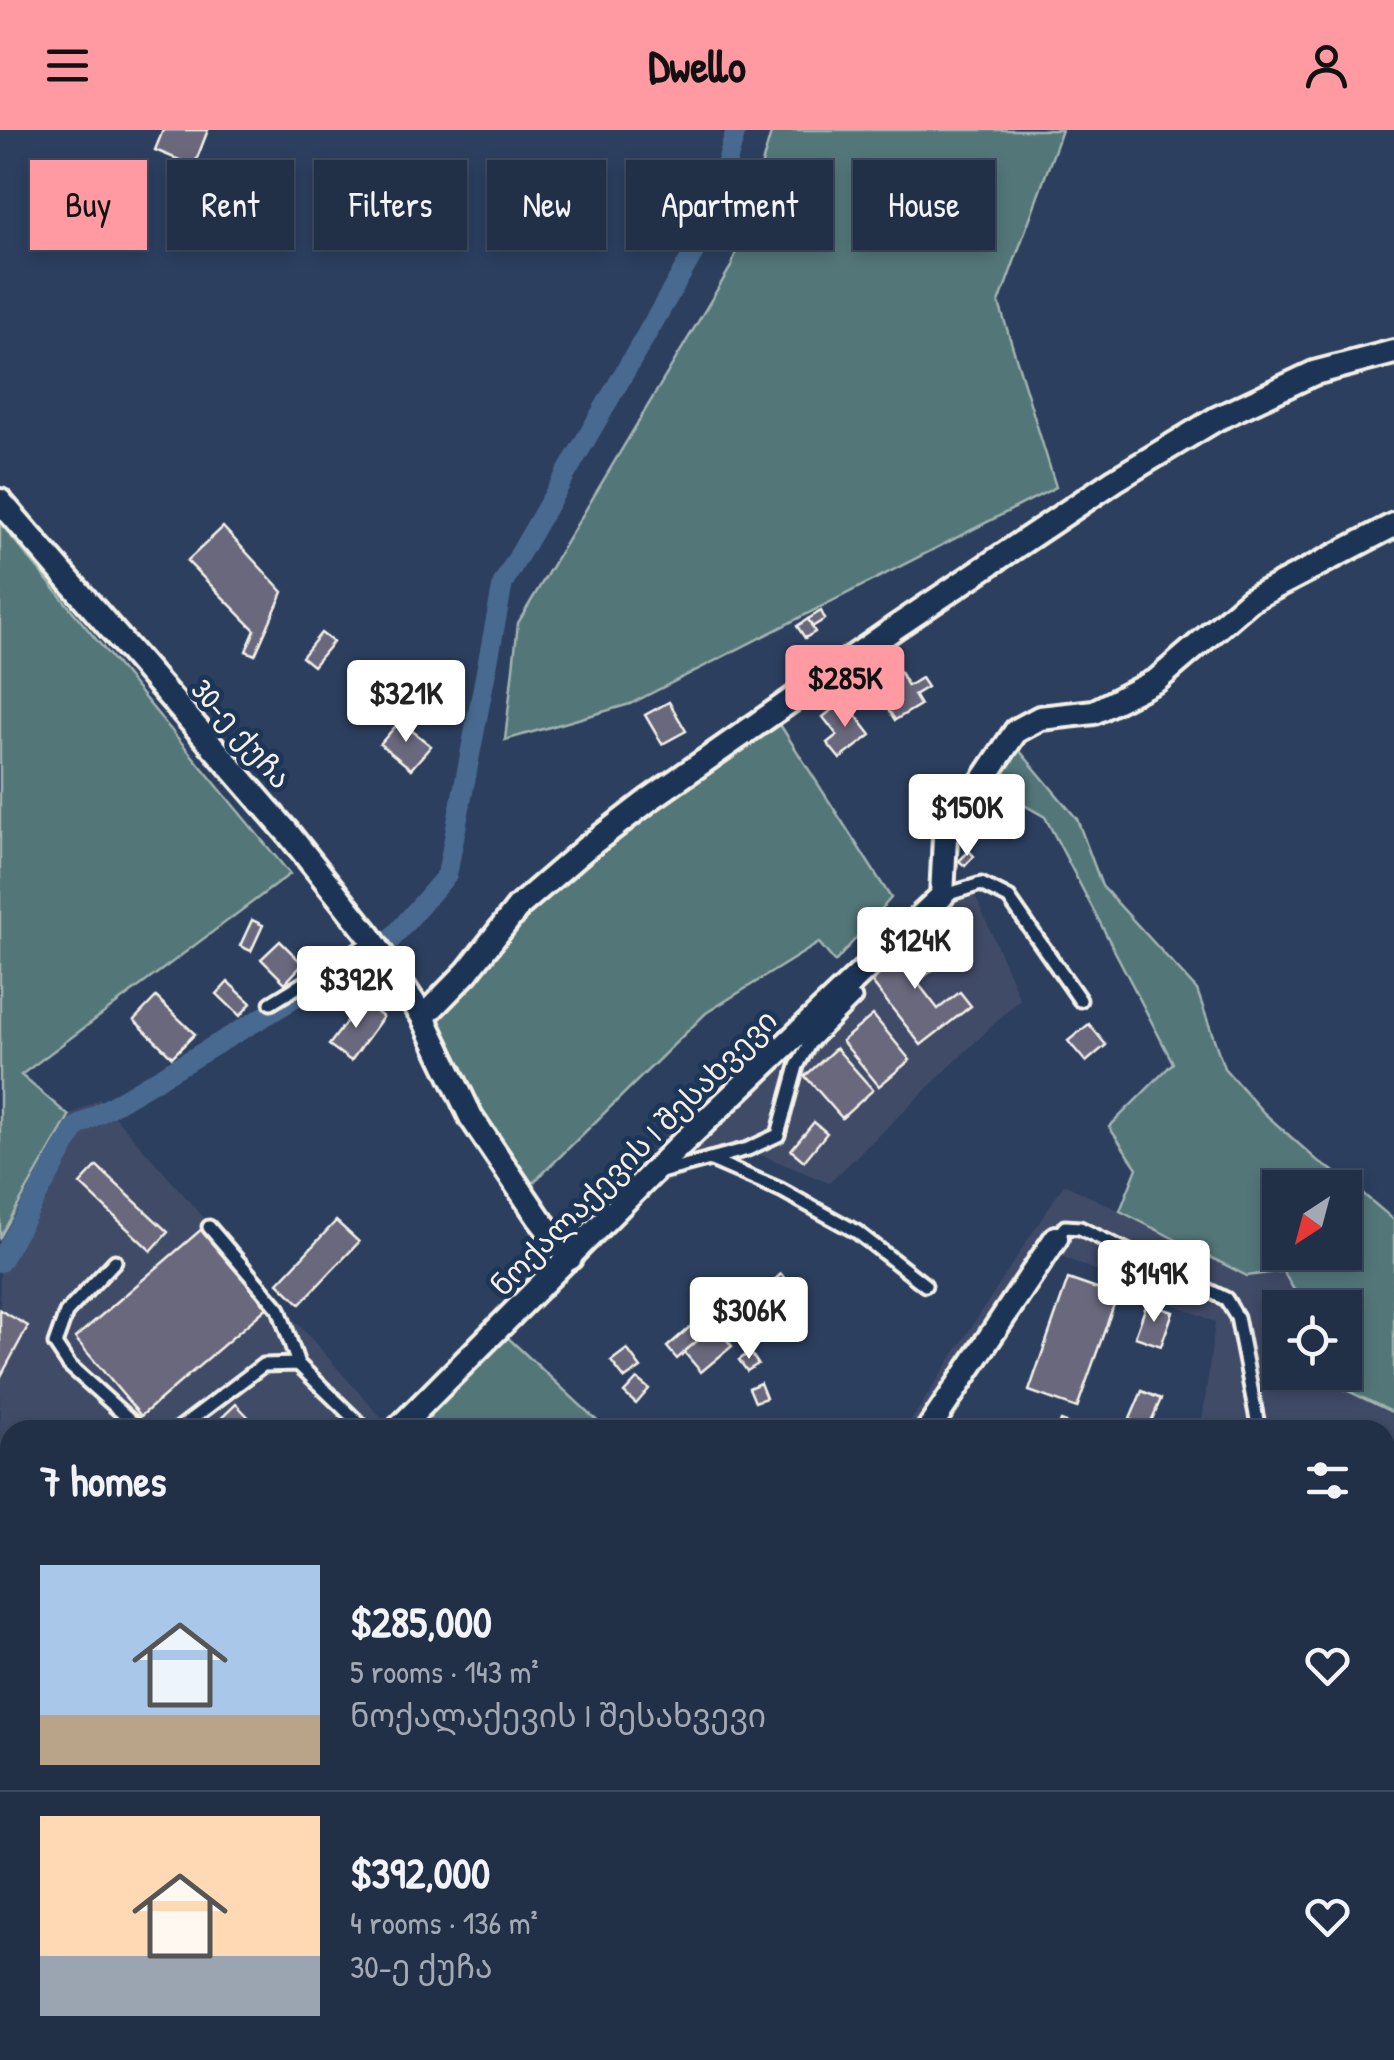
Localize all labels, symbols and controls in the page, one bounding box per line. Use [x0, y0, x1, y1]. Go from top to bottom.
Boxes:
text: Dwello [648, 35, 746, 96]
icon: menu [40, 38, 95, 93]
icon: person [1299, 38, 1354, 93]
chip: Buy [30, 160, 147, 250]
chip: Rent [167, 160, 294, 250]
chip: Filters [314, 160, 467, 250]
chip: New [487, 160, 606, 250]
chip: Apartment [626, 160, 833, 250]
chip: House [853, 160, 995, 250]
pin: $285K [775, 645, 915, 730]
text: $285K [807, 656, 883, 699]
pin: $321K [336, 660, 476, 745]
street label: 30-ე ქუჩა [183, 670, 301, 797]
text: $321K [369, 671, 443, 714]
pin: $150K [897, 774, 1037, 859]
text: $150K [931, 785, 1003, 828]
pin: $124K [845, 907, 985, 992]
text: $124K [879, 918, 951, 961]
pin: $392K [286, 946, 426, 1031]
text: $392K [319, 957, 393, 1000]
street label: ნოქალაქევის I შესახვევი [481, 1000, 785, 1304]
north arrow [1262, 1170, 1362, 1270]
map controls [1262, 1170, 1362, 1390]
pin: $149K [1084, 1240, 1224, 1325]
text: $149K [1120, 1251, 1188, 1294]
pin: $306K [679, 1277, 819, 1362]
text: $306K [712, 1288, 786, 1331]
button: locate [1262, 1290, 1362, 1390]
text: 7 homes [40, 1452, 166, 1509]
icon: filters [1300, 1453, 1355, 1508]
text: $285,000 [350, 1593, 492, 1650]
icon: home [120, 1605, 240, 1725]
icon: heart [1300, 1638, 1355, 1693]
text: 5 rooms · 143 m² [350, 1650, 539, 1693]
text: ნოქალაქევის I შესახვევი [350, 1694, 766, 1737]
text: $392,000 [350, 1844, 490, 1901]
icon: home [120, 1856, 240, 1976]
icon: heart [1300, 1889, 1355, 1944]
text: 4 rooms · 136 m² [350, 1901, 538, 1944]
text: 30-ე ქუჩა [350, 1945, 493, 1988]

